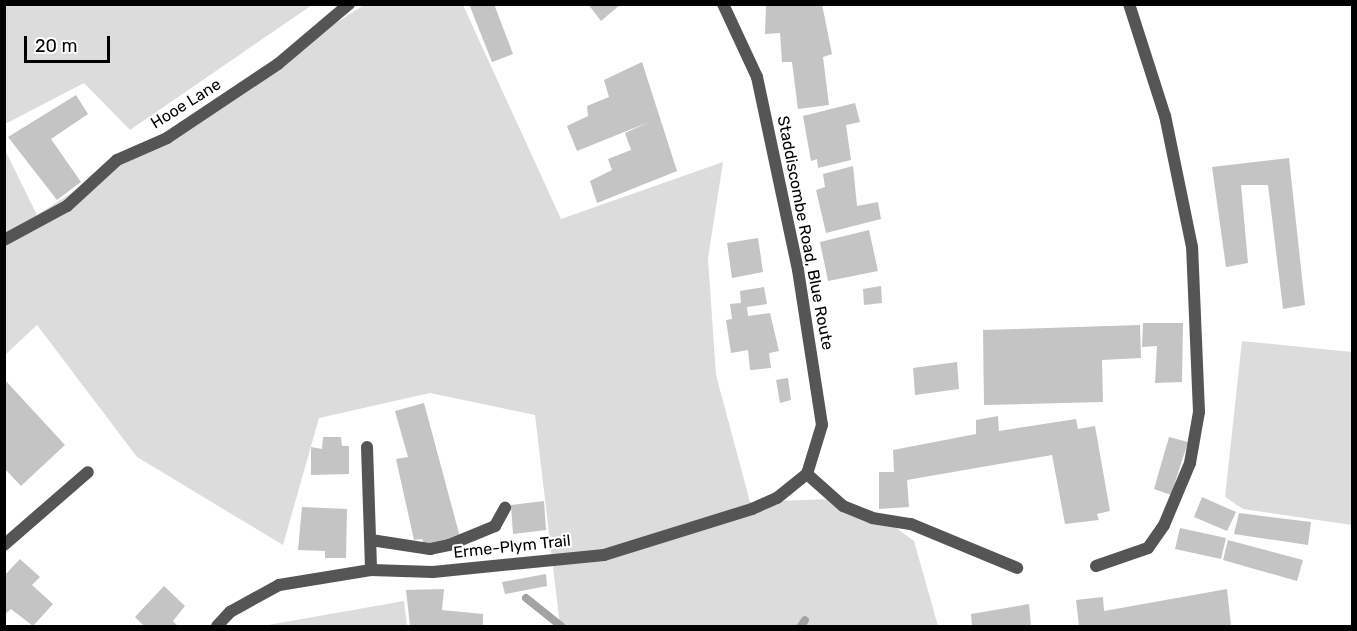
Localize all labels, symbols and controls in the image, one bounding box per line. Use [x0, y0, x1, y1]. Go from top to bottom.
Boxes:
scale bar [27, 24, 112, 62]
text: 20 m [35, 35, 77, 57]
street label: Hooe Lane [147, 75, 225, 133]
street label: Staddiscombe Road, Blue Route [773, 114, 837, 352]
street label: Erme-Plym Trail [452, 531, 572, 563]

